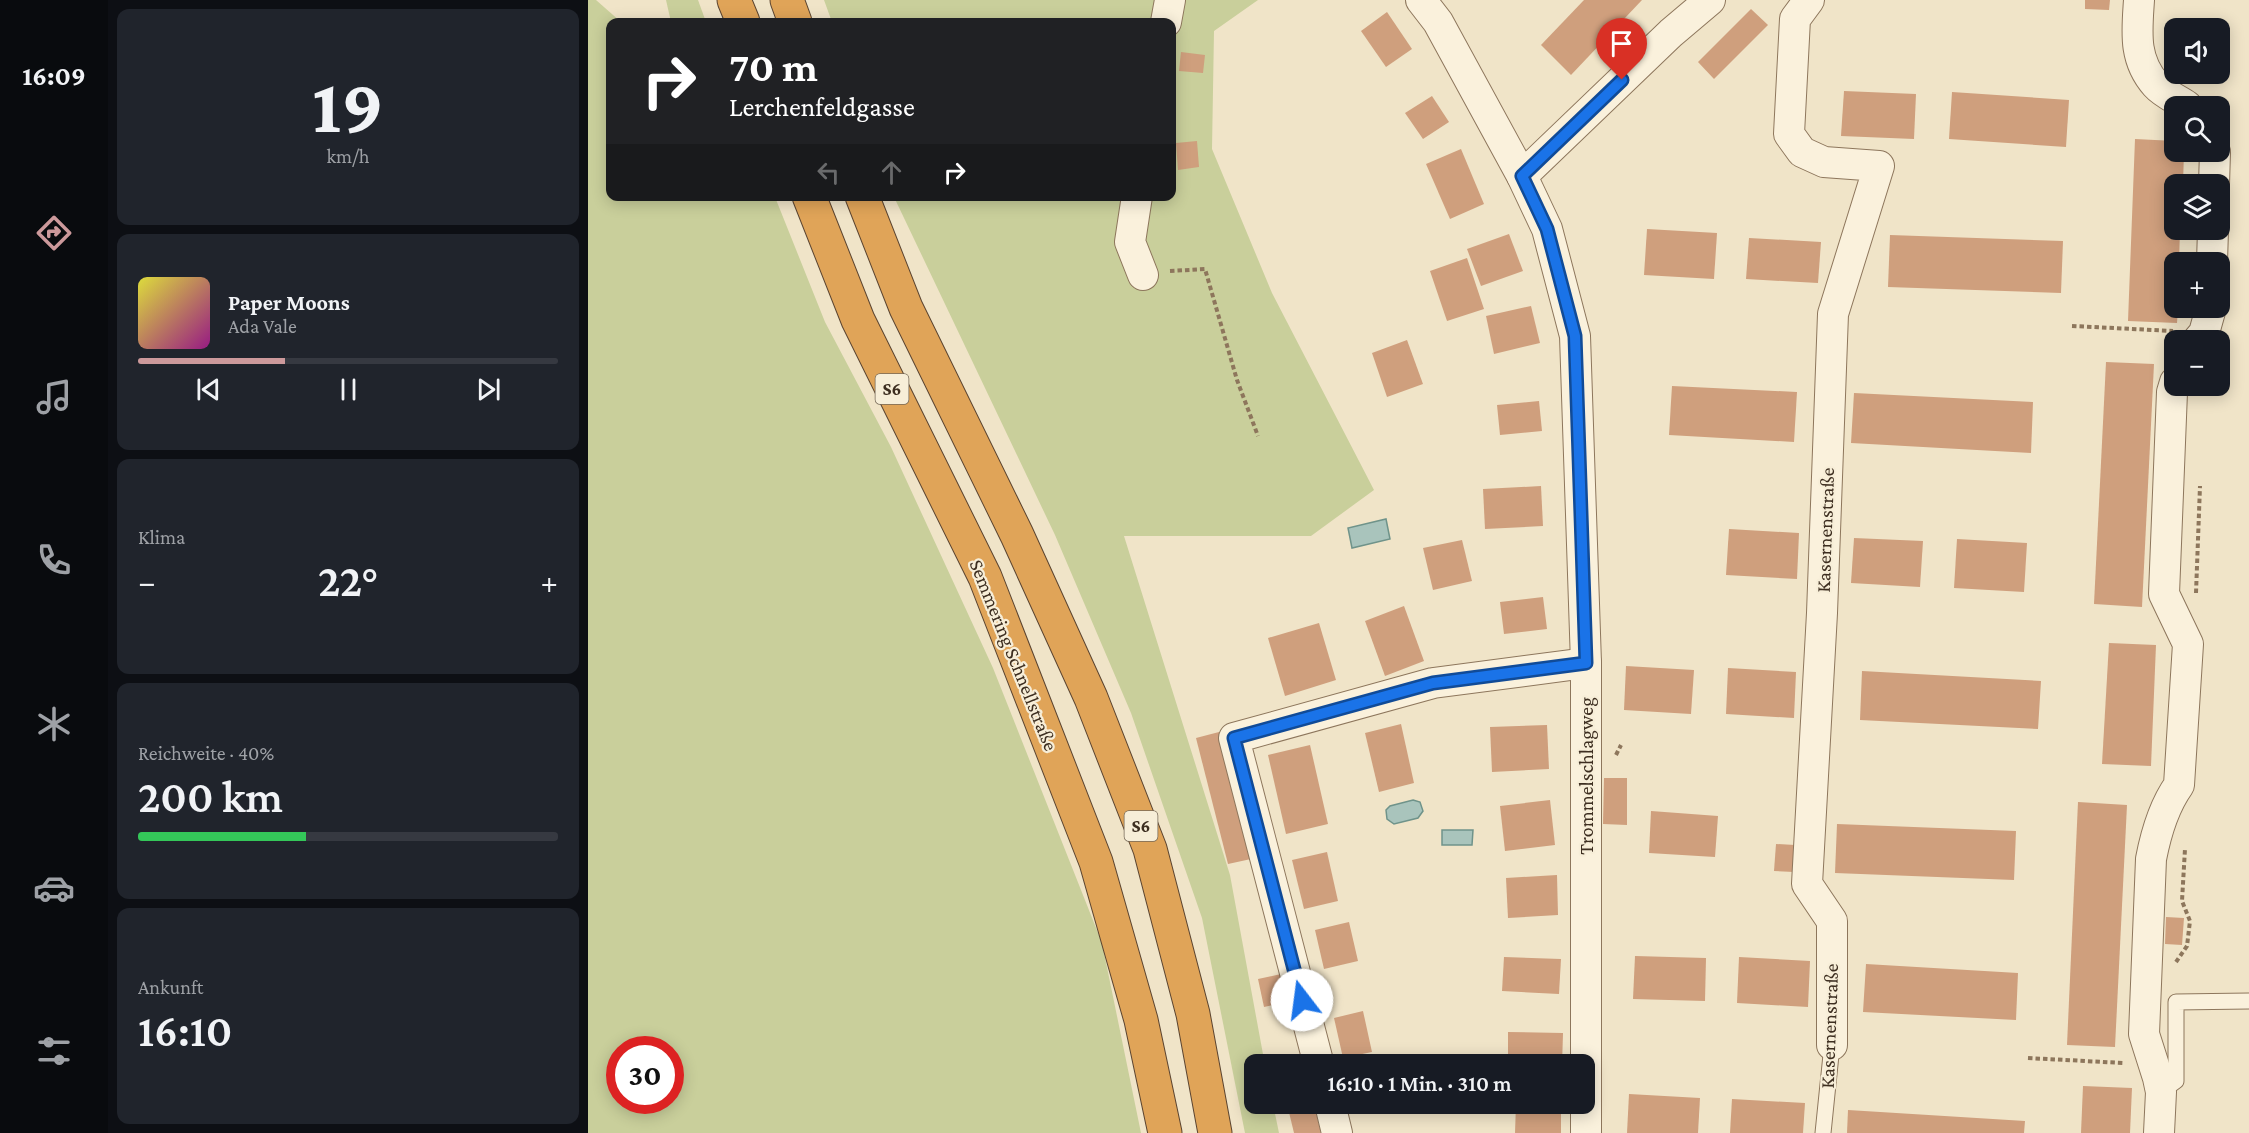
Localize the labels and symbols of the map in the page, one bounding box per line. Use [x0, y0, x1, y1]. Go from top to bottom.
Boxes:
pin [1596, 18, 1647, 80]
road number: S6 [876, 374, 908, 404]
street label: Kasernenstraße [1812, 467, 1838, 593]
street label: Semmering Schnellstraße [965, 556, 1063, 754]
street label: Trommelschlagweg [1575, 697, 1598, 855]
road number: S6 [1124, 811, 1158, 841]
street label: Kasernenstraße [1816, 963, 1842, 1089]
position arrow [1270, 968, 1334, 1032]
speed limit sign: 30 [606, 1036, 684, 1114]

